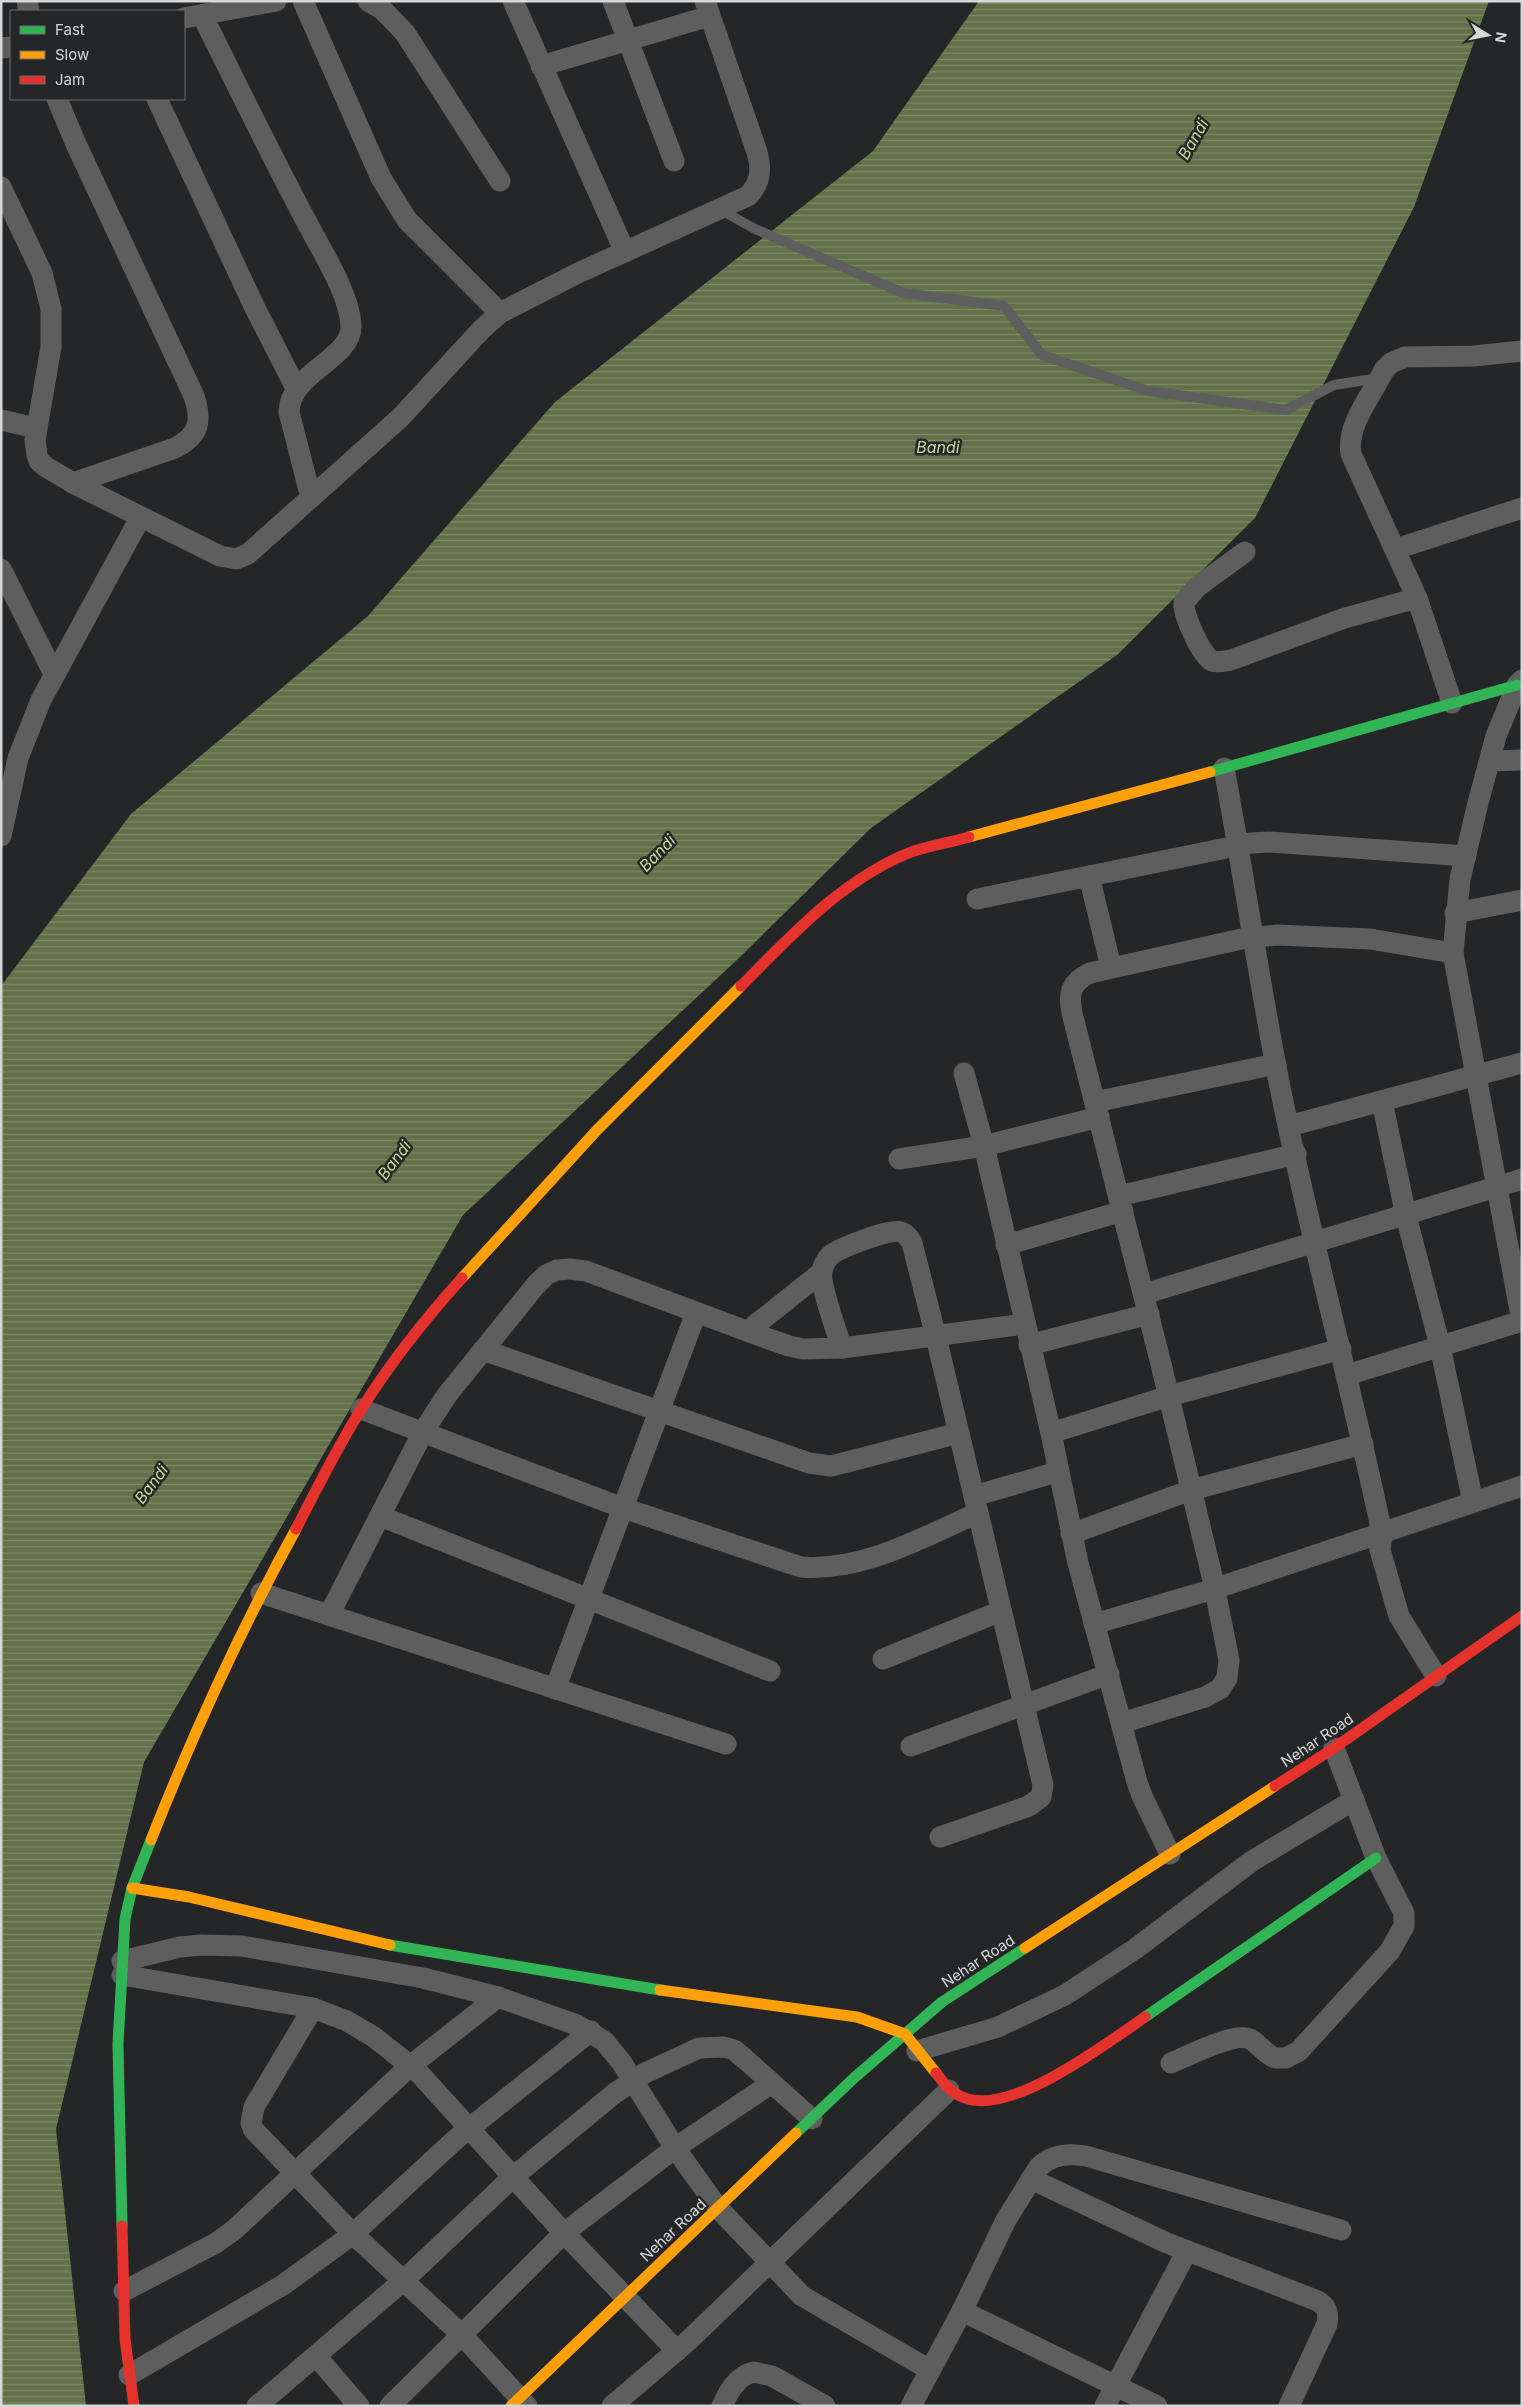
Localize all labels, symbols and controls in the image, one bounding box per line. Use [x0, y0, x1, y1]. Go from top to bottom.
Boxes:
legend [10, 10, 185, 100]
north arrow [1463, 10, 1513, 60]
text: Fast [55, 20, 85, 39]
text: N [1492, 31, 1511, 44]
text: Slow [55, 45, 89, 64]
text: Jam [55, 70, 85, 89]
water label: Bandi [1173, 114, 1213, 163]
water label: Bandi [916, 437, 961, 457]
water label: Bandi [635, 830, 680, 876]
water label: Bandi [373, 1136, 416, 1183]
water label: Bandi [130, 1460, 173, 1507]
street label: Nehar Road [1277, 1709, 1357, 1771]
street label: Nehar Road [938, 1930, 1018, 1992]
street label: Nehar Road [636, 2195, 710, 2265]

